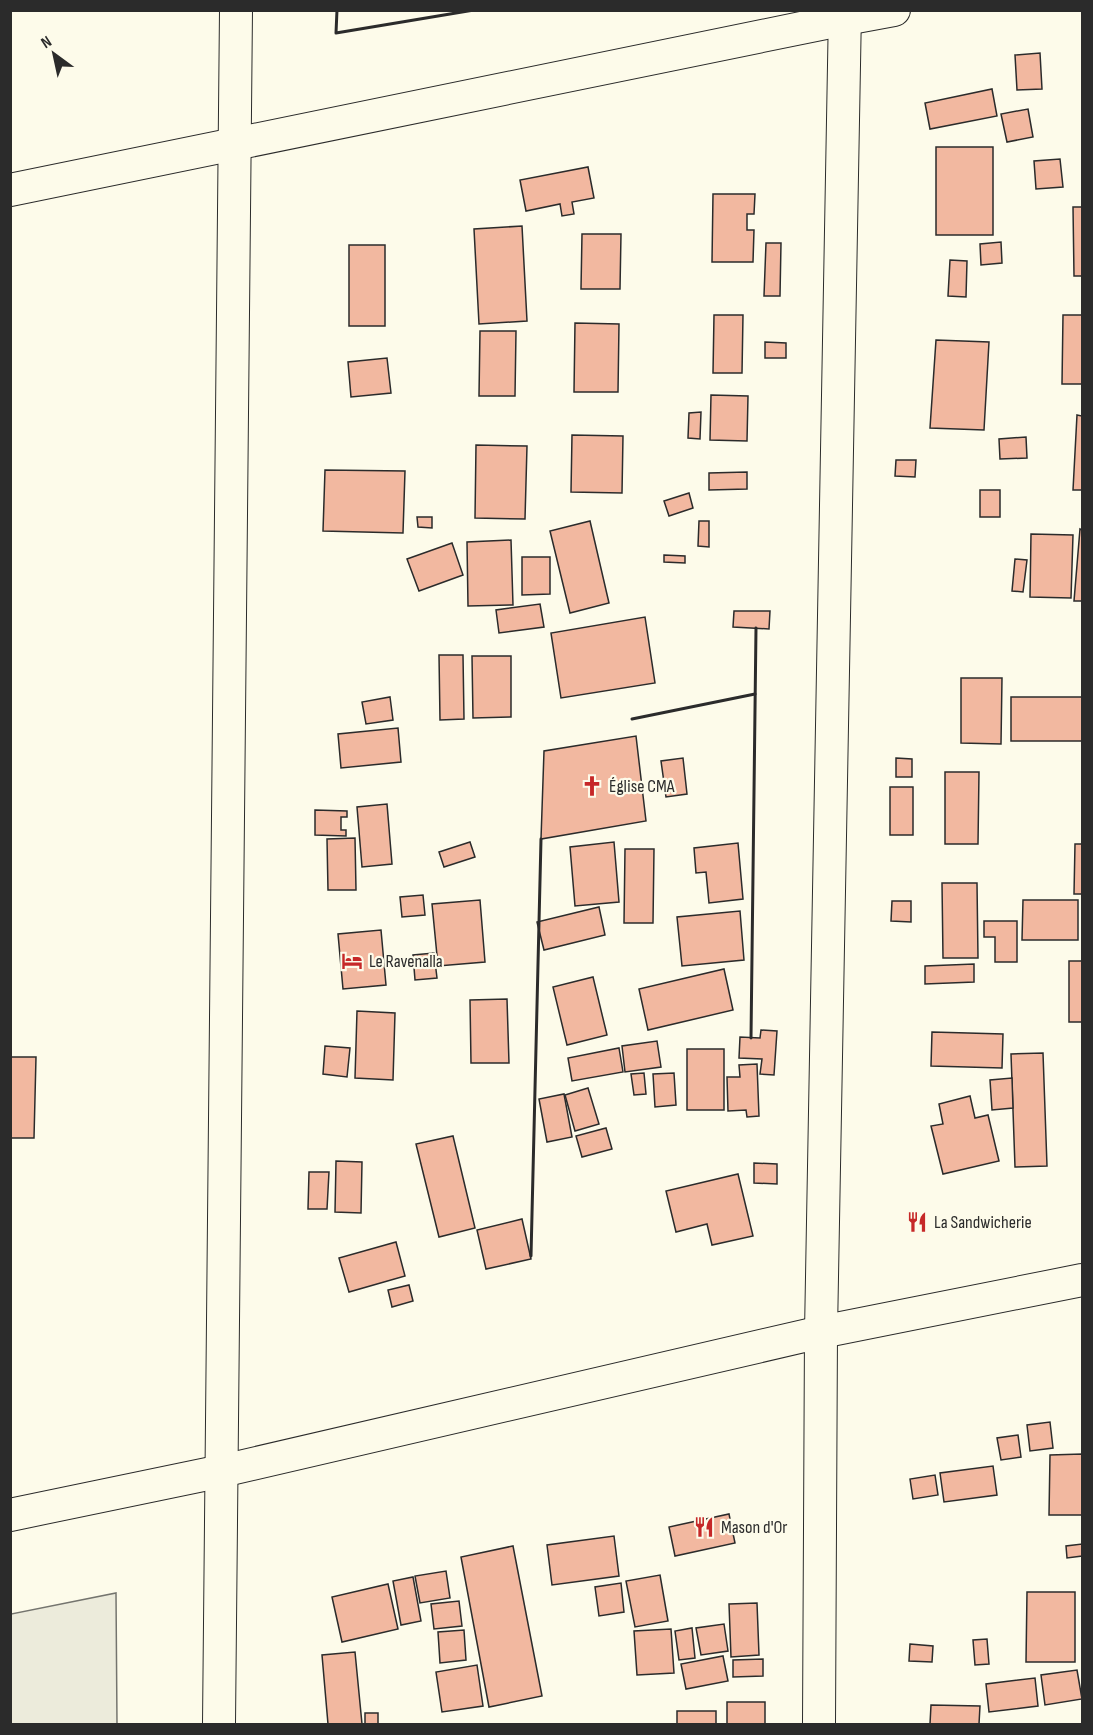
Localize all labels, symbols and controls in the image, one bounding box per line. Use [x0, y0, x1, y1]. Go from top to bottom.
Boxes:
north arrow [24, 24, 84, 84]
text: N [38, 32, 55, 53]
church icon: Église CMA [580, 774, 604, 798]
place label: Église CMA [609, 776, 675, 797]
hotel icon: Le Ravenalla [340, 949, 364, 973]
place label: Le Ravenalla [369, 951, 443, 972]
restaurant icon: La Sandwicherie [905, 1210, 929, 1234]
place label: La Sandwicherie [934, 1212, 1032, 1233]
restaurant icon: Mason d'Or [692, 1515, 716, 1539]
place label: Mason d'Or [721, 1517, 788, 1538]

